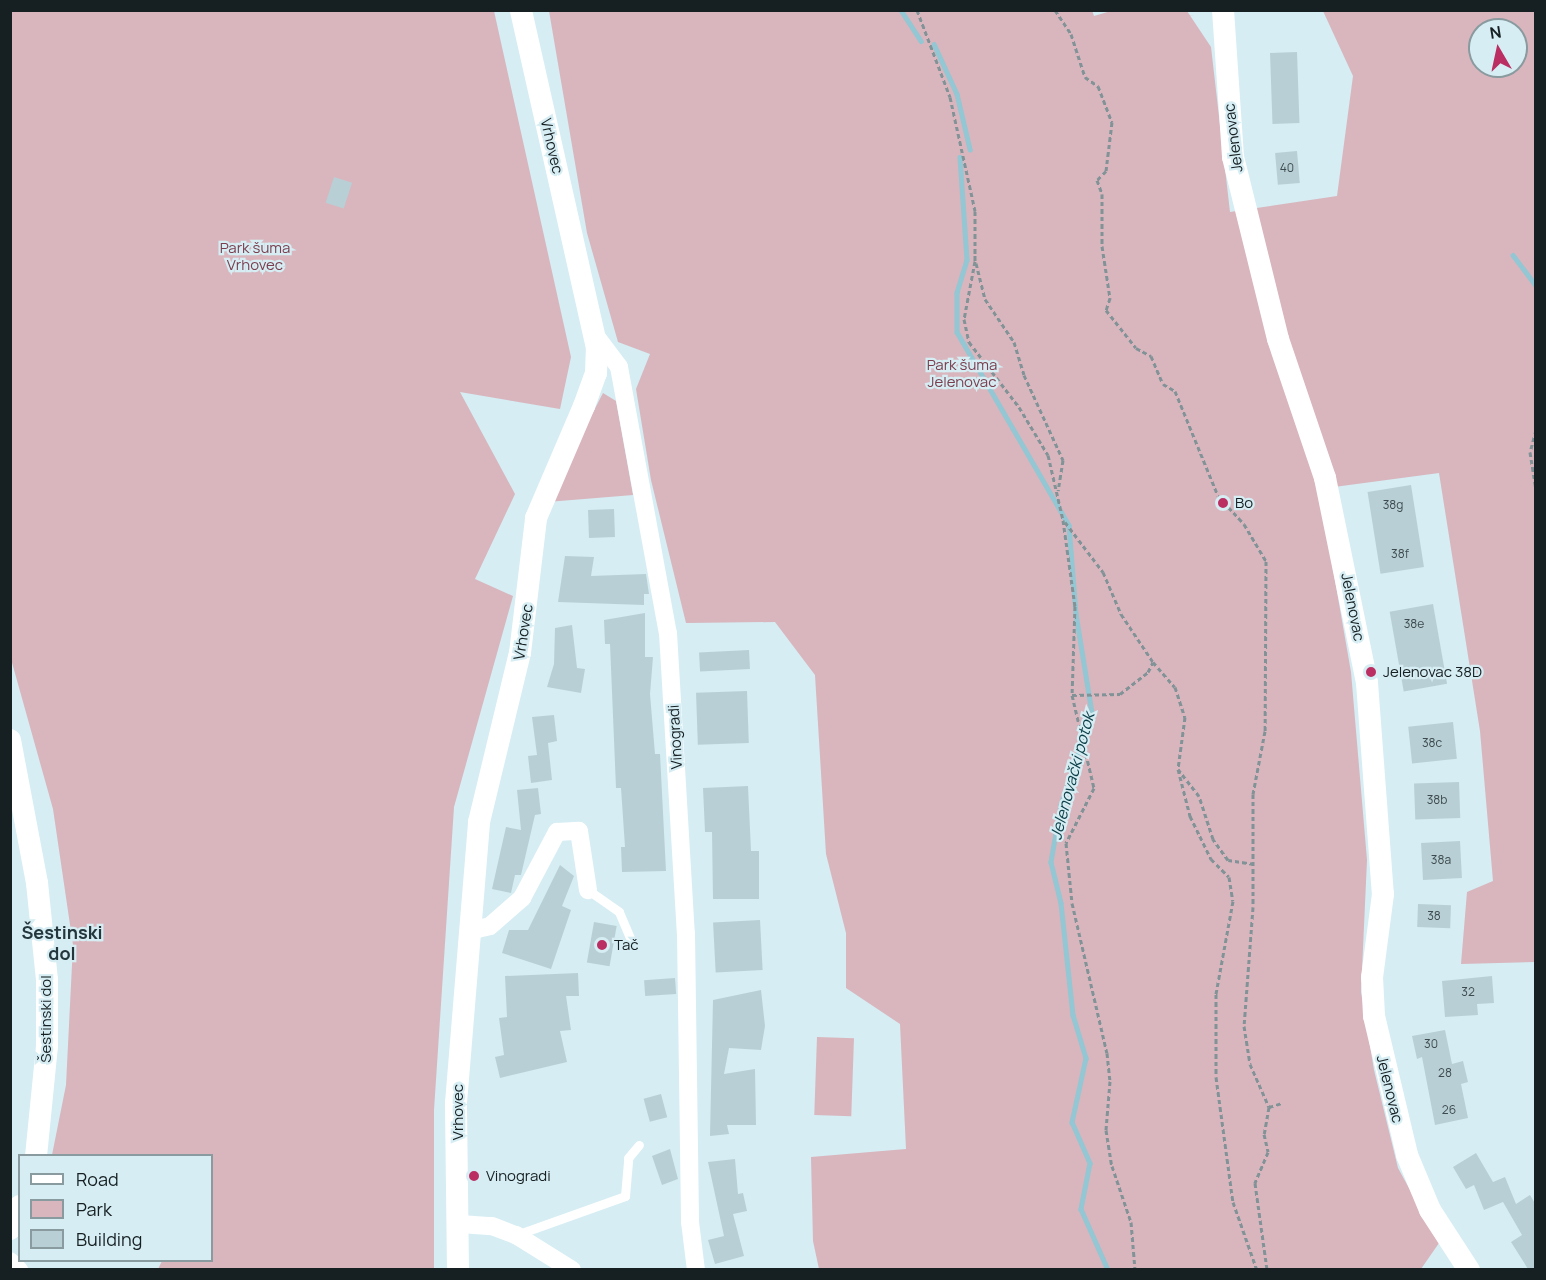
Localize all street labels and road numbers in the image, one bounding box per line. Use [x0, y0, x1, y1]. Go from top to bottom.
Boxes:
street label: Jelenovac [1220, 103, 1246, 173]
street label: Vrhovec [537, 117, 567, 175]
street label: Jelenovac [1338, 571, 1368, 643]
street label: Vrhovec [510, 603, 536, 661]
street label: Vinogradi [664, 704, 686, 770]
street label: Šestinski dol [37, 975, 55, 1063]
street label: Jelenovac [1373, 1053, 1407, 1125]
street label: Vrhovec [449, 1084, 467, 1140]

